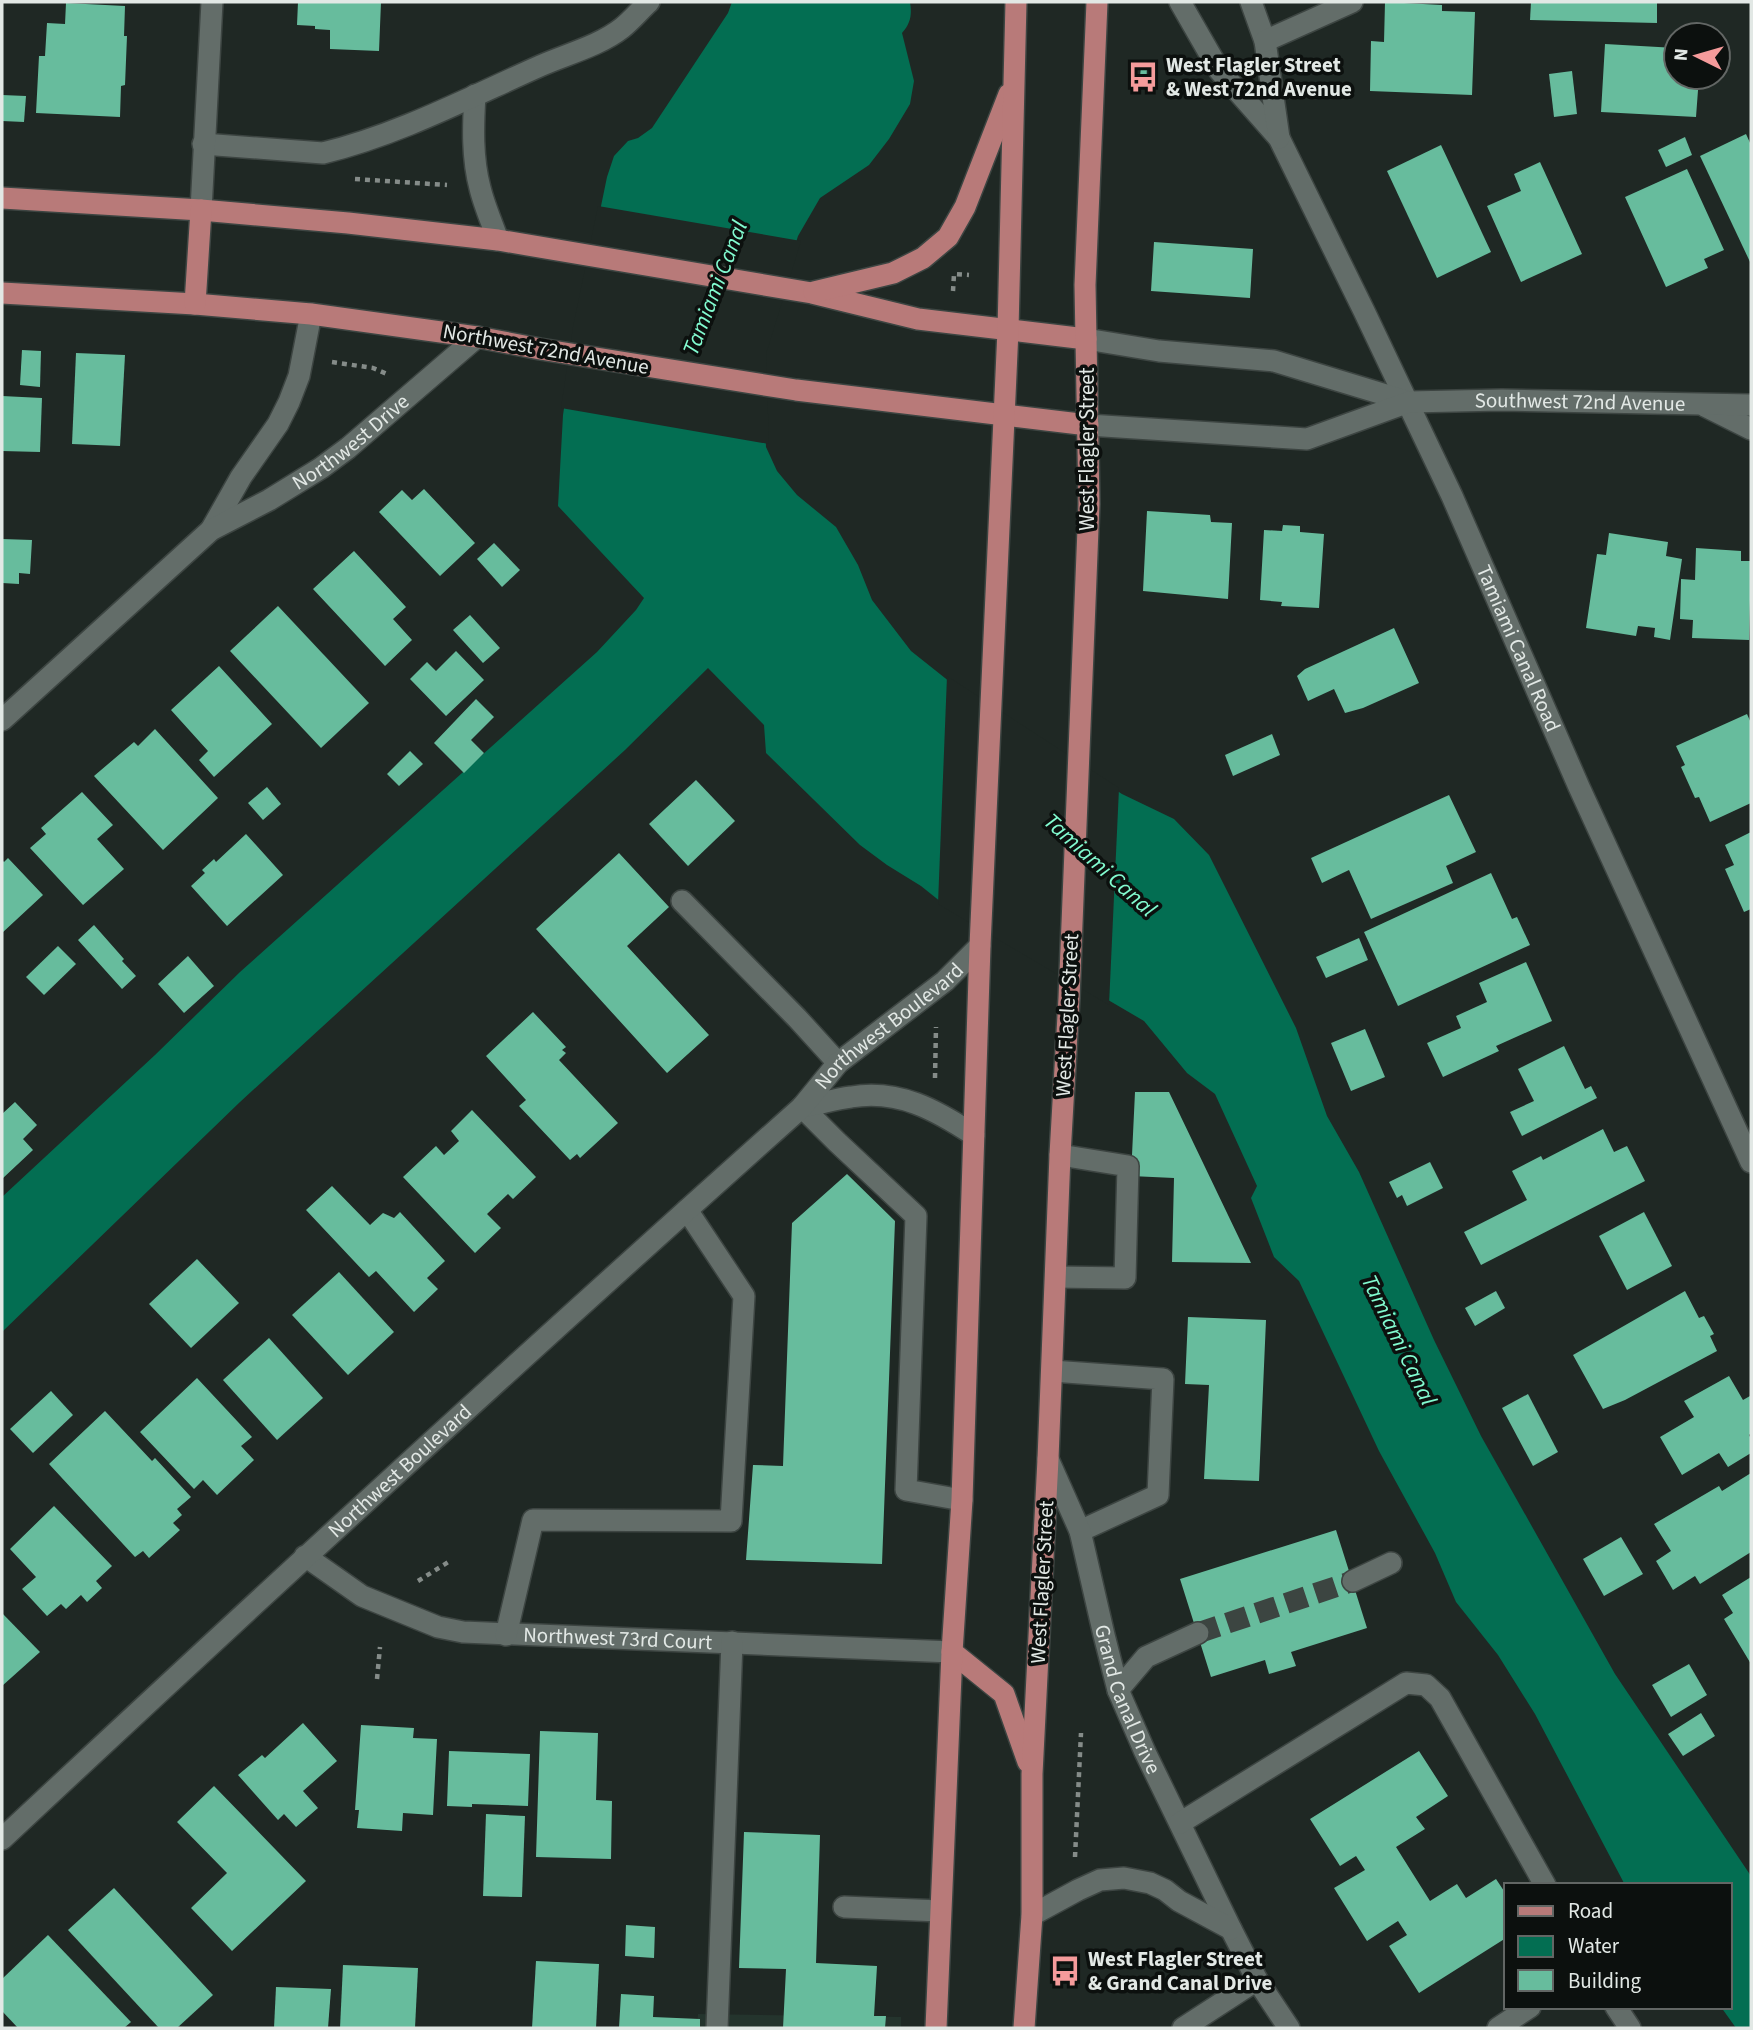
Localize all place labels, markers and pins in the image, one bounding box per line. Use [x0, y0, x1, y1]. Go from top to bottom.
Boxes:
place label: West Flagler Street & West 72nd Avenue [1166, 50, 1352, 104]
bus stop icon: West Flagler Street & West 72nd Avenue [1126, 60, 1160, 94]
place label: West Flagler Street & Grand Canal Drive [1088, 1944, 1273, 1998]
bus stop icon: West Flagler Street & Grand Canal Drive [1048, 1954, 1082, 1988]

